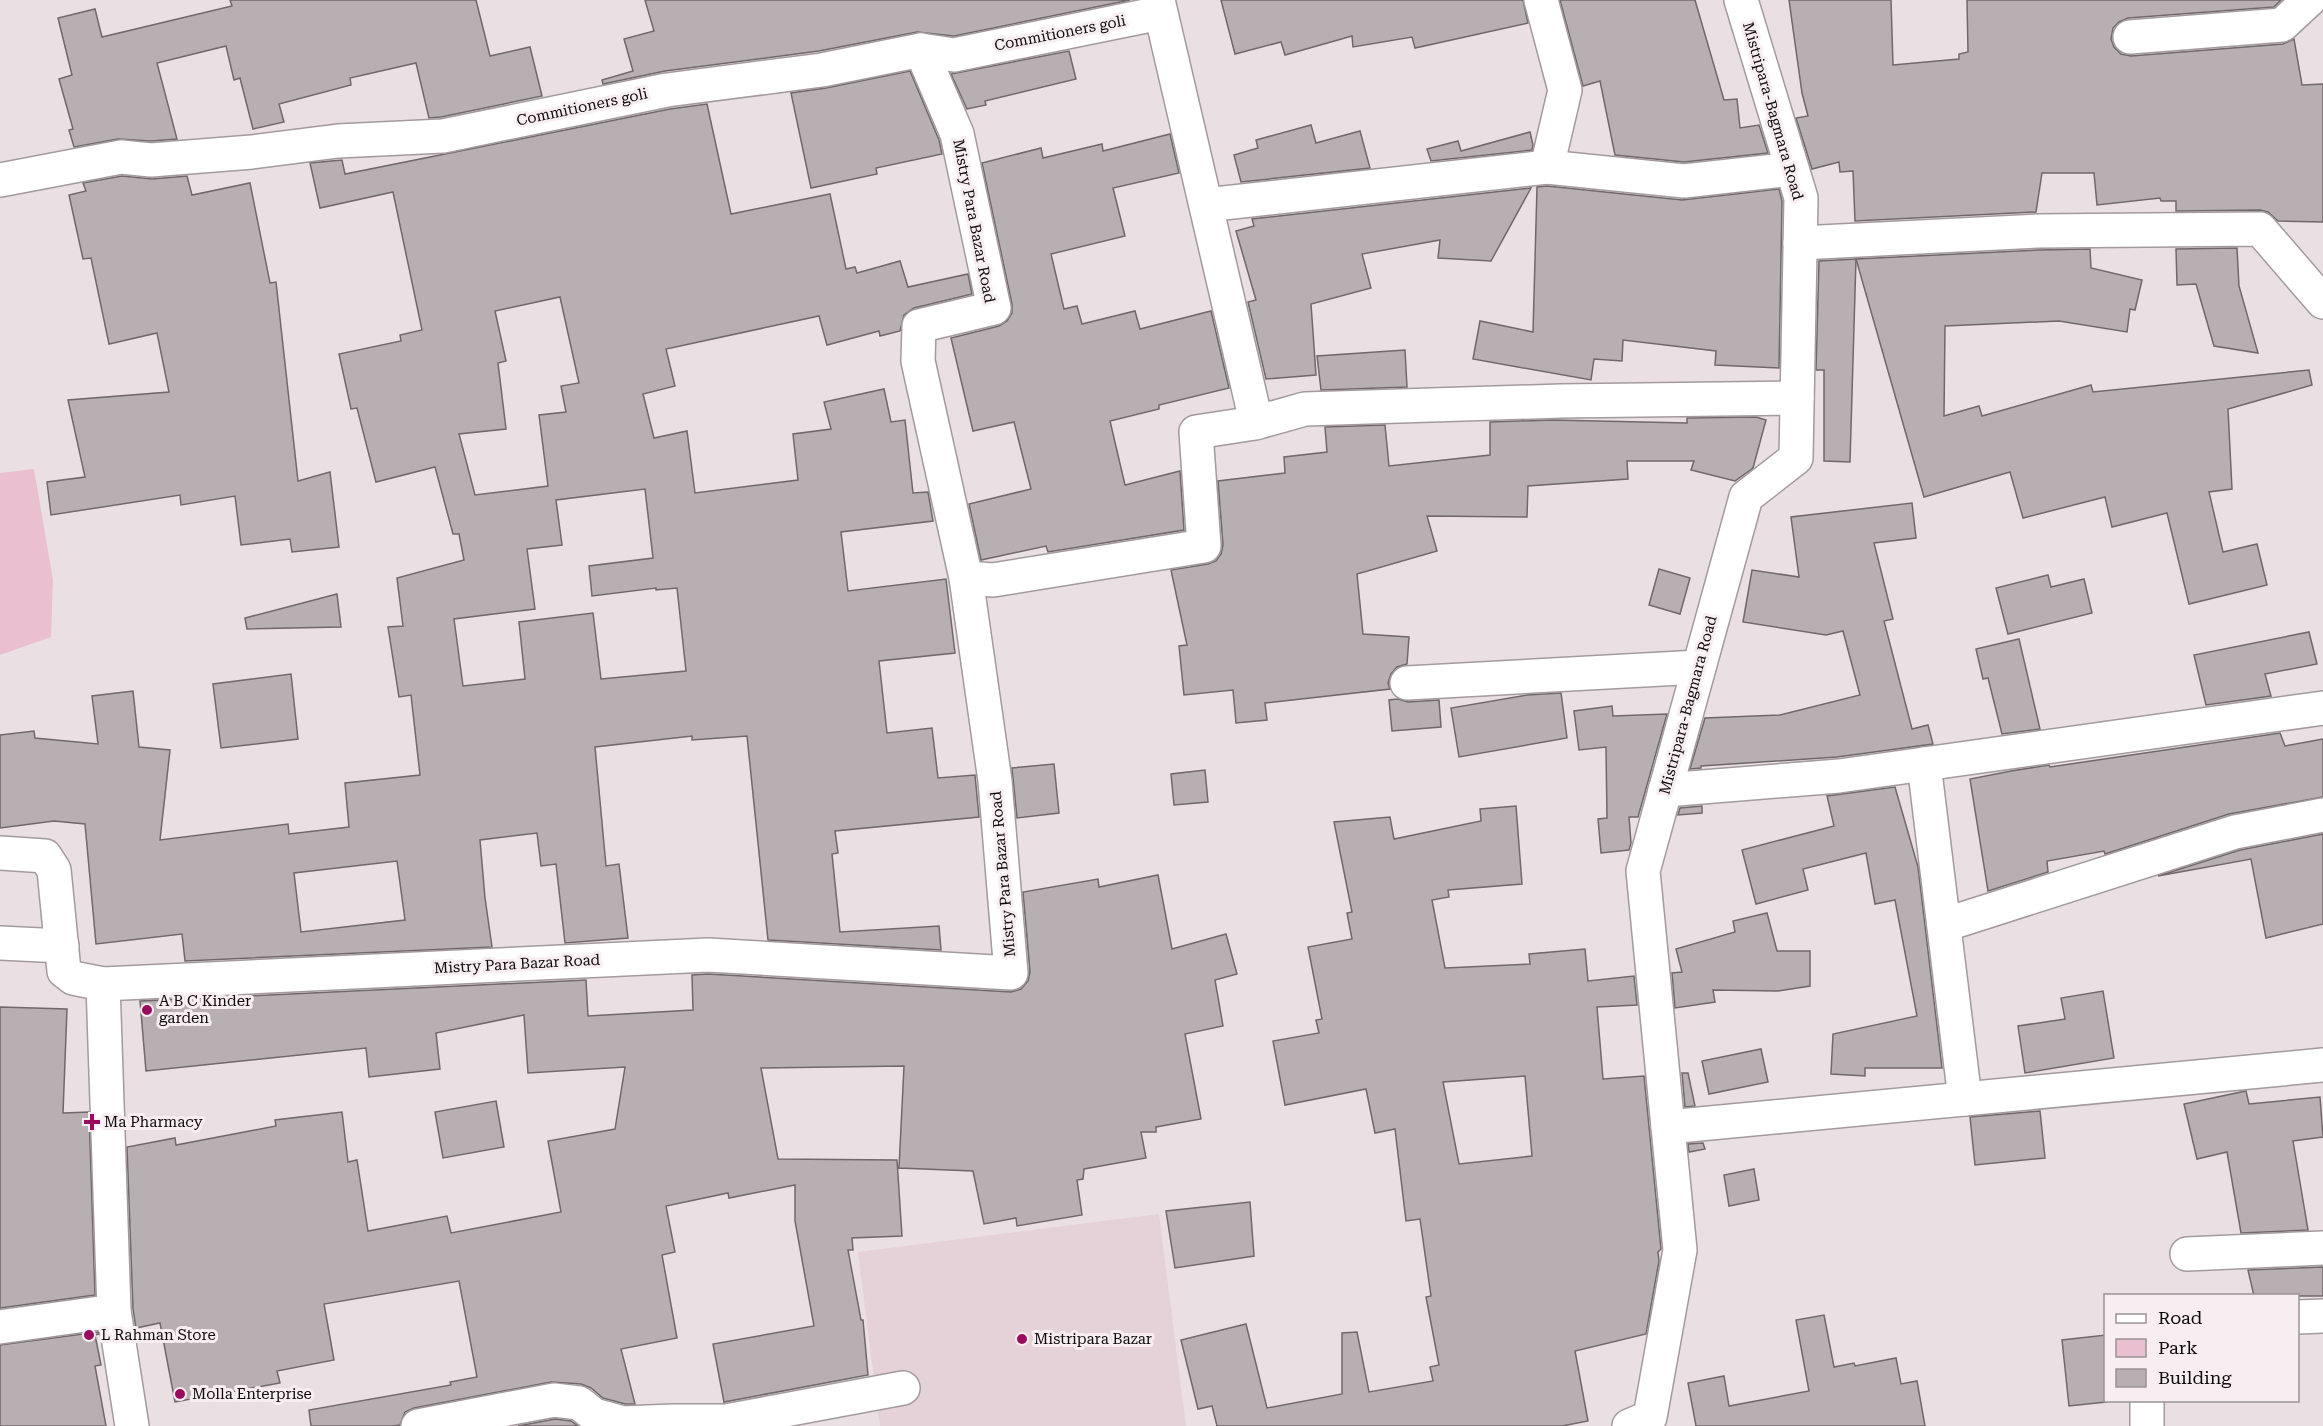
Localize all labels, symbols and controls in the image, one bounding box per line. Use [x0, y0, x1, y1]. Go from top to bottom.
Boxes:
street label: Commitioners goli [993, 11, 1127, 55]
street label: Mistripara-Bagmara Road [1739, 20, 1807, 203]
street label: Commitioners goli [515, 84, 649, 130]
street label: Mistry Para Bazar Road [949, 138, 999, 305]
street label: Mistripara-Bagmara Road [1655, 613, 1721, 796]
street label: Mistry Para Bazar Road [987, 790, 1019, 958]
street label: Mistry Para Bazar Road [433, 951, 601, 977]
place label: A B C Kinder garden [159, 992, 251, 1027]
marker: A B C Kinder garden [140, 1003, 154, 1017]
place label: Ma Pharmacy [104, 1113, 203, 1131]
marker: Ma Pharmacy [85, 1115, 99, 1129]
legend [2104, 1294, 2299, 1402]
text: Road [2158, 1307, 2203, 1328]
place label: L Rahman Store [101, 1326, 216, 1344]
marker: L Rahman Store [82, 1328, 96, 1342]
place label: Mistripara Bazar [1034, 1330, 1152, 1348]
marker: Mistripara Bazar [1015, 1332, 1029, 1346]
text: Park [2158, 1337, 2198, 1358]
text: Building [2158, 1367, 2232, 1388]
place label: Molla Enterprise [192, 1385, 312, 1403]
marker: Molla Enterprise [173, 1387, 187, 1401]

